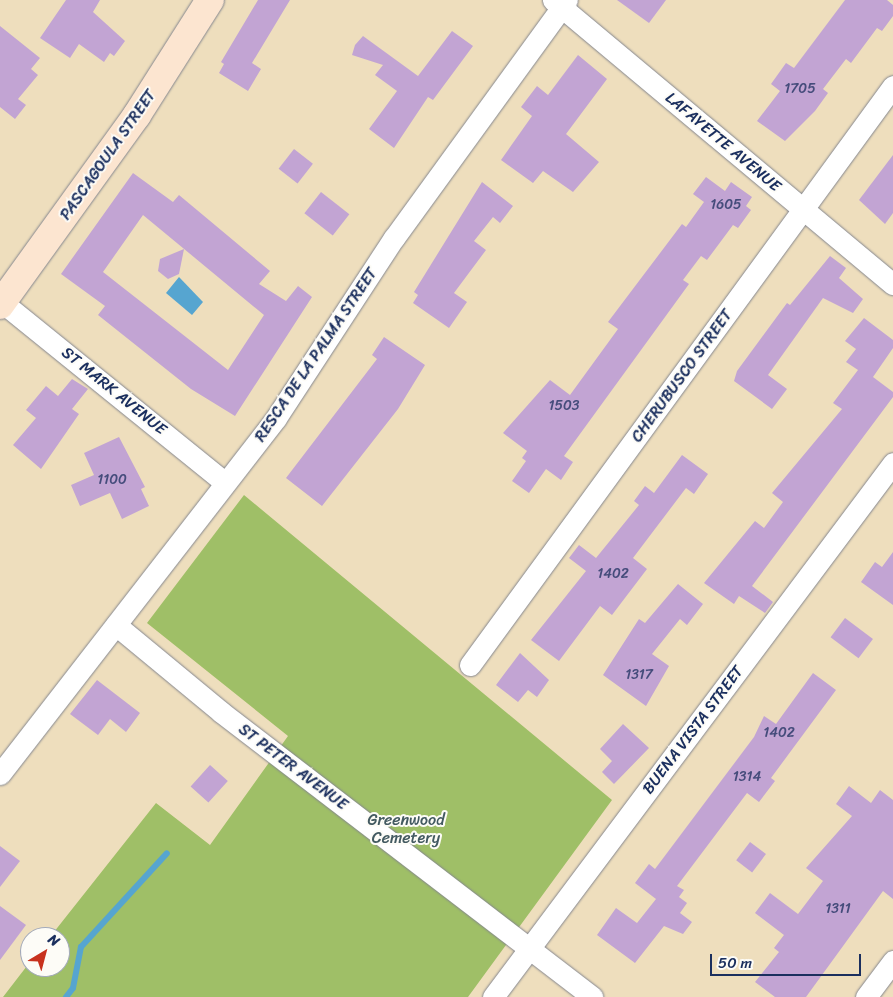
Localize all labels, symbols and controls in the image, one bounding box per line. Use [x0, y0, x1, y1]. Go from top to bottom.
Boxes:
house number: 1705 [784, 81, 816, 97]
street label: PASCAGOULA STREET [55, 85, 161, 225]
street label: LAFAYETTE AVENUE [662, 88, 784, 196]
house number: 1605 [710, 197, 742, 213]
street label: RESCA DE LA PALMA STREET [250, 264, 382, 446]
street label: CHERUBUSCO STREET [627, 306, 737, 446]
street label: ST MARK AVENUE [58, 343, 170, 439]
house number: 1503 [548, 398, 580, 414]
house number: 1100 [97, 472, 127, 488]
house number: 1402 [597, 566, 629, 582]
street label: BUENA VISTA STREET [638, 662, 748, 798]
house number: 1317 [625, 667, 653, 683]
street label: ST PETER AVENUE [235, 720, 351, 814]
house number: 1402 [763, 725, 795, 741]
house number: 1314 [733, 769, 761, 785]
park label: Greenwood Cemetery [367, 810, 445, 848]
house number: 1311 [825, 901, 851, 917]
north arrow [20, 927, 70, 977]
text: N [42, 928, 65, 953]
scale bar [713, 944, 864, 976]
text: 50 m [718, 950, 752, 976]

